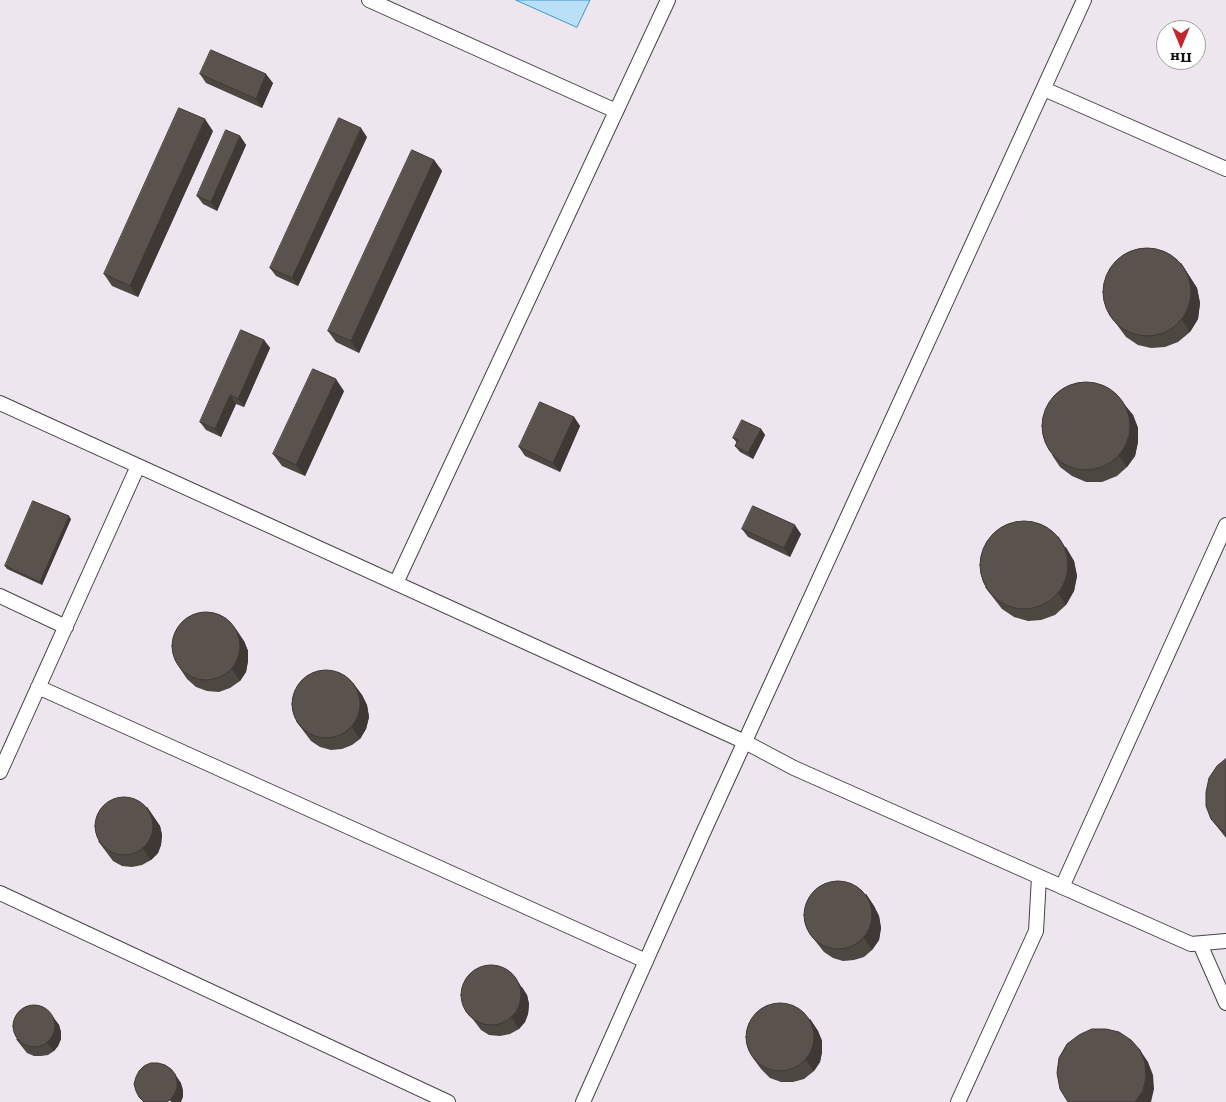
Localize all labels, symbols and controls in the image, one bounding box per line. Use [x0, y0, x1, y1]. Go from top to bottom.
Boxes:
north arrow [1156, 20, 1206, 70]
text: Пн [1170, 49, 1192, 69]

